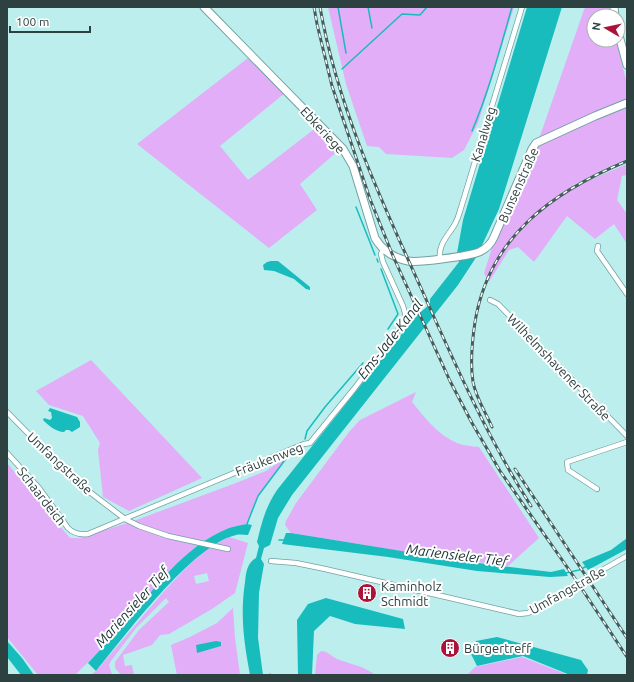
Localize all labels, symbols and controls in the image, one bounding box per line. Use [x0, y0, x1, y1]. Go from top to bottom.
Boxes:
scale bar [10, 8, 90, 34]
north arrow [586, 8, 626, 48]
text: 100 m [16, 15, 49, 28]
text: N [590, 21, 603, 31]
street label: Ebkeriege [298, 104, 348, 156]
street label: Kanalweg [468, 105, 498, 163]
street label: Bunsenstraße [495, 145, 541, 225]
water label: Ems-Jade-Kanal [354, 296, 426, 382]
street label: Wilhelmshavener Straße [505, 311, 613, 423]
street label: Umfangstraße [25, 429, 95, 497]
street label: Fräukenweg [233, 440, 305, 478]
street label: Schaardeich [15, 464, 69, 528]
water label: Mariensieler Tief [405, 541, 510, 569]
water label: Mariensieler Tief [92, 562, 173, 650]
street label: Umfangstraße [527, 564, 607, 616]
place label: Kaminholz Schmidt [381, 579, 442, 608]
building icon: Kaminholz Schmidt [356, 582, 378, 604]
building icon: Bürgertreff [439, 637, 461, 659]
place label: Bürgertreff [464, 641, 531, 655]

